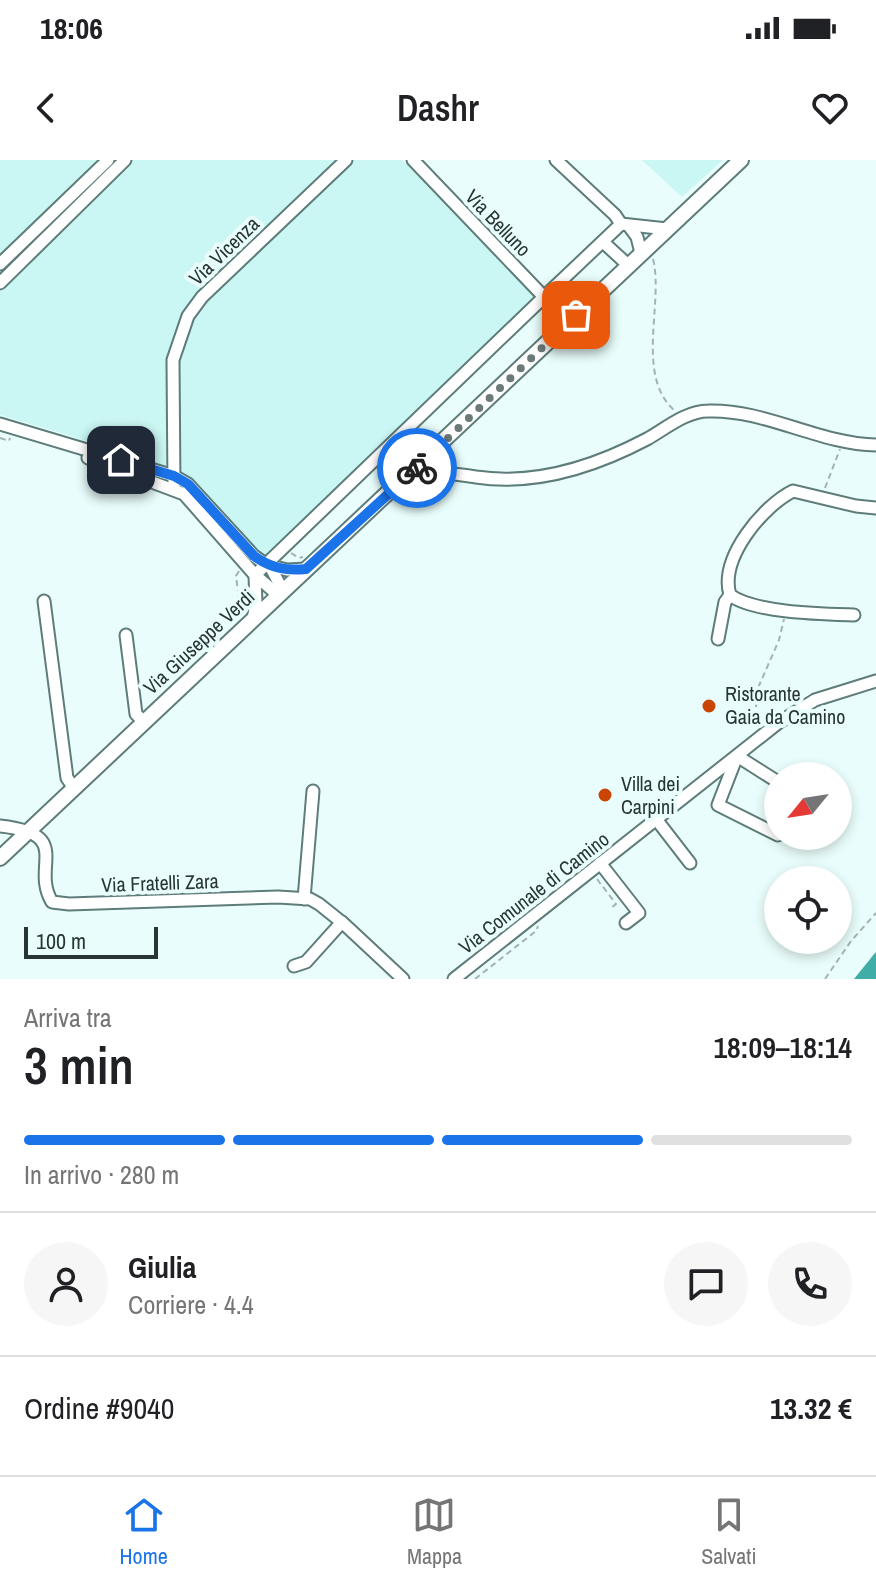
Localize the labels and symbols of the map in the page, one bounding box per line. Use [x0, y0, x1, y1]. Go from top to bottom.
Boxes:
street label: Via Belluno [460, 183, 537, 262]
street label: Via Vicenza [183, 210, 265, 291]
pin [542, 281, 610, 349]
pin [87, 426, 155, 494]
courier [377, 428, 457, 508]
street label: Via Giuseppe Verdi [137, 583, 260, 700]
place label: Ristorante Gaia da Camino [725, 680, 845, 730]
marker: Ristorante Gaia da Camino [700, 697, 718, 715]
north arrow [764, 762, 852, 850]
place label: Villa dei Carpini [621, 770, 680, 820]
marker: Villa dei Carpini [596, 786, 614, 804]
street label: Via Comunale di Camino [453, 825, 614, 960]
street label: Via Fratelli Zara [101, 867, 219, 898]
scale bar [24, 923, 158, 959]

